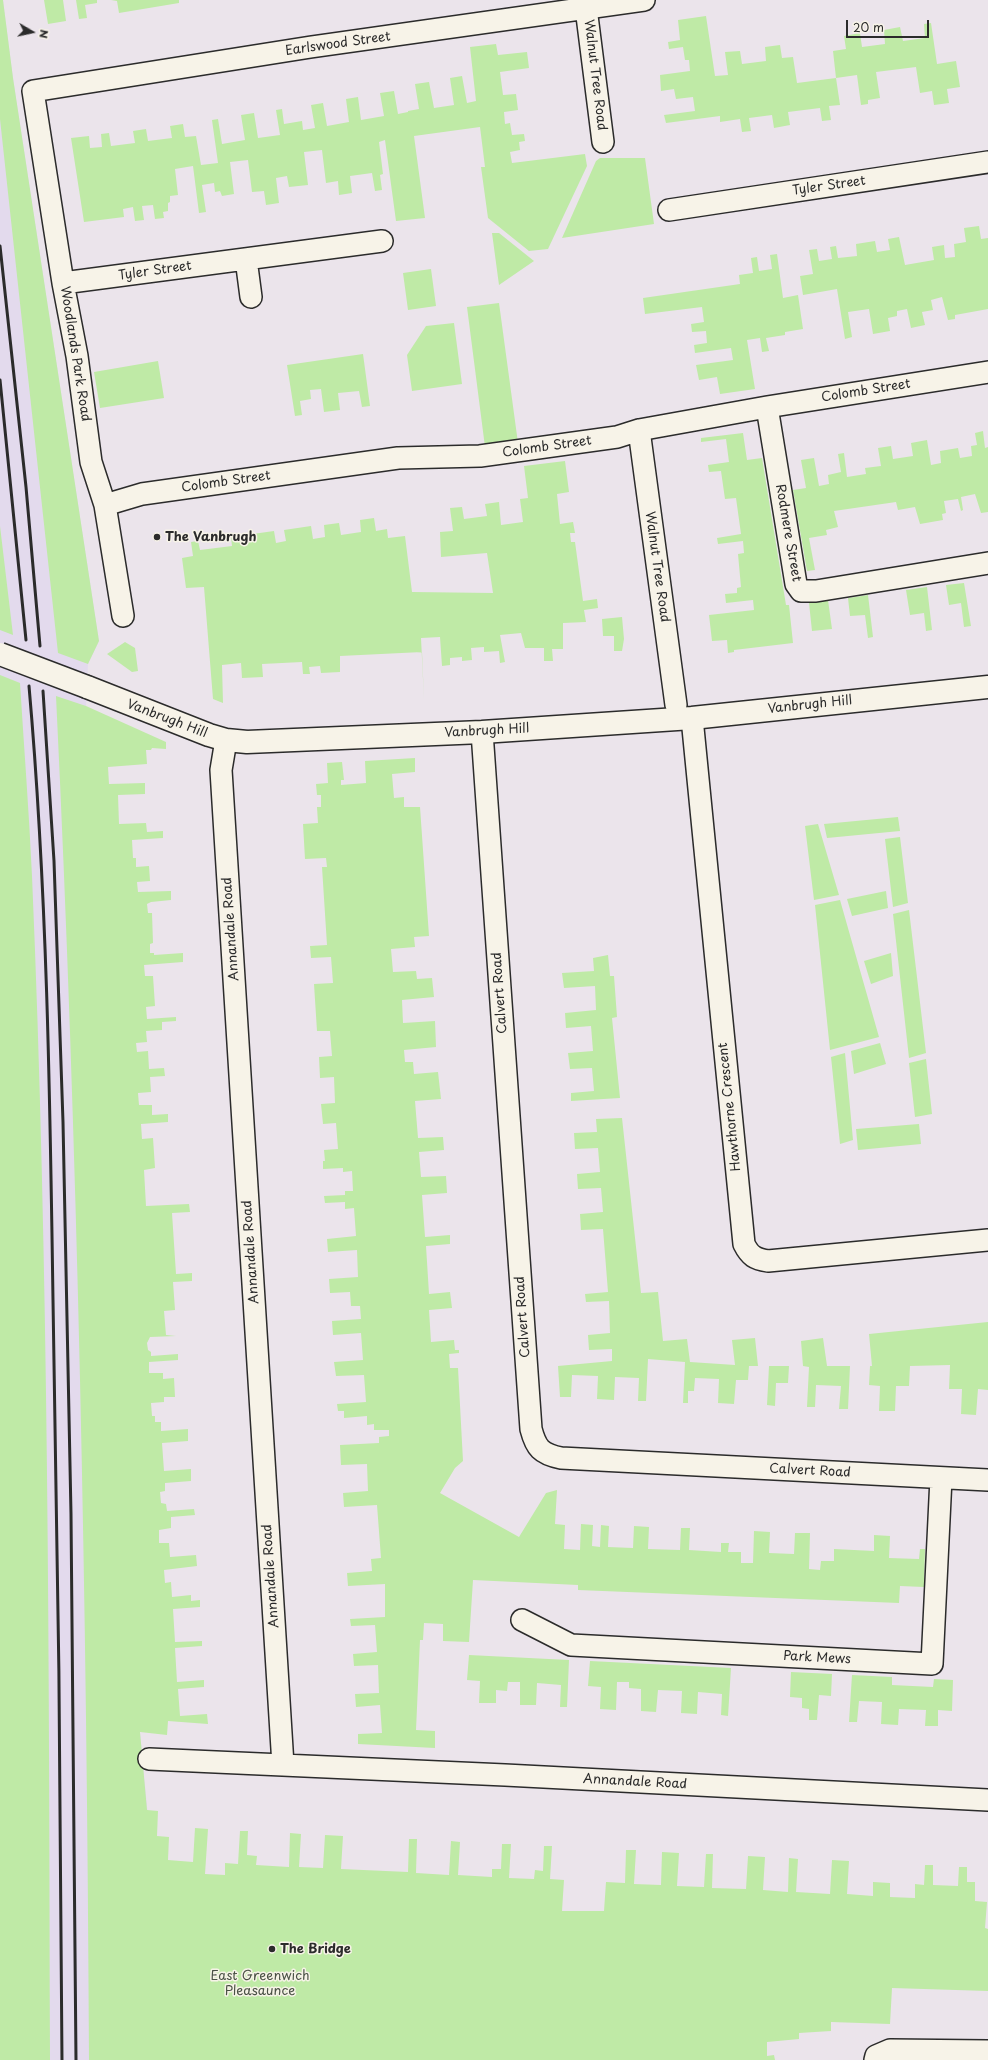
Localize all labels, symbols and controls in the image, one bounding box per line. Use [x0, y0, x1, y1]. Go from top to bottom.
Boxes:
north arrow [12, 12, 52, 52]
scale bar [848, 12, 931, 38]
text: 20 m [853, 18, 884, 36]
street label: Walnut Tree Road [580, 19, 610, 131]
text: N [35, 28, 53, 40]
street label: Earlswood Street [284, 29, 392, 59]
street label: Tyler Street [791, 173, 867, 199]
street label: Tyler Street [117, 258, 193, 284]
street label: Woodlands Park Road [57, 285, 93, 423]
street label: Colomb Street [820, 376, 912, 406]
street label: Colomb Street [501, 433, 593, 461]
street label: Colomb Street [180, 468, 272, 496]
street label: Rodmere Street [772, 483, 804, 583]
street label: Walnut Tree Road [641, 511, 673, 623]
place label: The Vanbrugh [165, 529, 256, 545]
marker: The Vanbrugh [152, 532, 162, 542]
street label: Vanbrugh Hill [767, 693, 853, 717]
street label: Vanbrugh Hill [125, 697, 209, 741]
street label: Vanbrugh Hill [444, 721, 530, 741]
street label: Annandale Road [220, 877, 242, 981]
street label: Calvert Road [489, 952, 511, 1034]
street label: Hawthorne Crescent [715, 1042, 745, 1172]
street label: Annandale Road [240, 1200, 262, 1304]
street label: Calvert Road [512, 1276, 534, 1358]
street label: Calvert Road [769, 1461, 851, 1481]
street label: Annandale Road [260, 1524, 282, 1628]
street label: Park Mews [783, 1648, 851, 1668]
street label: Annandale Road [583, 1771, 687, 1793]
place label: The Bridge [280, 1941, 351, 1957]
marker: The Bridge [267, 1944, 277, 1954]
park label: East Greenwich Pleasaunce [211, 1968, 309, 1999]

